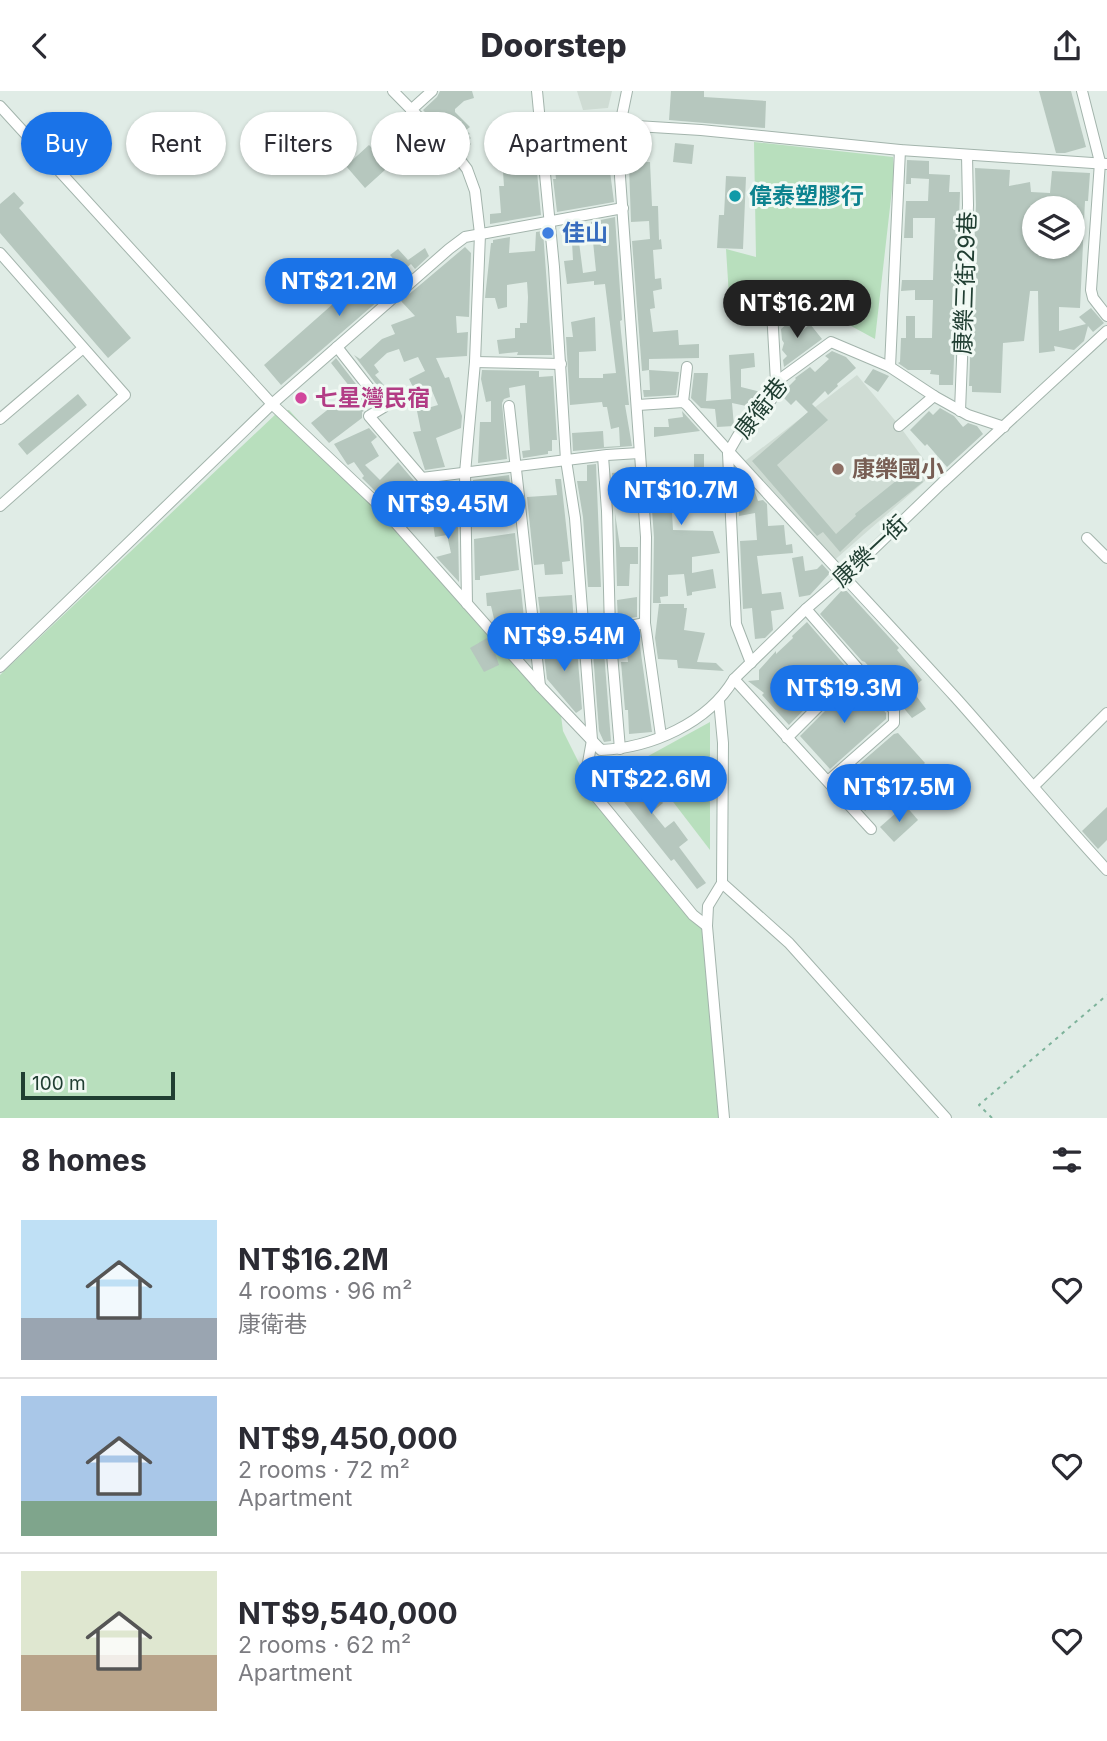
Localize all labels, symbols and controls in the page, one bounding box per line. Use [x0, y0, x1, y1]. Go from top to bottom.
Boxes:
text: Doorstep [480, 26, 627, 65]
icon: back [21, 27, 59, 65]
icon: share [1048, 27, 1086, 65]
chip: Buy [21, 112, 112, 175]
chip: Rent [126, 112, 226, 175]
chip: Filters [240, 112, 357, 175]
chip: New [371, 112, 470, 175]
chip: Apartment [484, 112, 652, 175]
place label: 偉泰塑膠行 [749, 182, 864, 210]
marker: 偉泰塑膠行 [727, 188, 743, 204]
map controls [1022, 196, 1085, 259]
button: layers [1022, 196, 1085, 259]
street label: 康樂三街29巷 [949, 211, 981, 355]
place label: 佳山 [562, 219, 608, 247]
marker: 佳山 [540, 225, 556, 241]
pin: NT$21.2M [267, 259, 411, 318]
text: NT$21.2M [281, 267, 397, 295]
pin: NT$16.2M [725, 281, 869, 340]
text: NT$16.2M [739, 289, 855, 317]
street label: 康衛巷 [729, 372, 793, 444]
place label: 七星灣民宿 [315, 384, 430, 412]
marker: 七星灣民宿 [293, 390, 309, 406]
place label: 康樂國小 [852, 455, 944, 483]
marker: 康樂國小 [830, 461, 846, 477]
pin: NT$10.7M [609, 467, 753, 527]
text: NT$10.7M [624, 476, 738, 504]
pin: NT$9.45M [376, 482, 520, 541]
text: NT$9.45M [387, 490, 509, 518]
street label: 康樂一街 [827, 509, 913, 593]
pin: NT$9.54M [492, 613, 636, 673]
text: NT$9.54M [503, 622, 625, 650]
pin: NT$19.3M [772, 665, 916, 725]
text: NT$19.3M [786, 674, 902, 702]
pin: NT$22.6M [579, 757, 723, 816]
text: NT$22.6M [591, 765, 711, 793]
pin: NT$17.5M [827, 765, 971, 824]
text: NT$17.5M [843, 773, 955, 801]
scale bar [21, 1069, 175, 1101]
text: 100 m [32, 1072, 86, 1095]
icon: filters [1048, 1141, 1086, 1179]
text: 8 homes [21, 1142, 147, 1178]
text: NT$16.2M [238, 1241, 389, 1277]
icon: home [77, 1248, 161, 1332]
icon: heart [1048, 1271, 1086, 1309]
text: 4 rooms · 96 m² [238, 1277, 412, 1305]
text: 康衛巷 [238, 1310, 307, 1338]
text: NT$9,450,000 [238, 1420, 458, 1456]
icon: home [77, 1424, 161, 1508]
icon: heart [1048, 1447, 1086, 1485]
text: 2 rooms · 72 m² [238, 1456, 410, 1484]
text: Apartment [238, 1484, 352, 1512]
text: NT$9,540,000 [238, 1595, 458, 1631]
icon: home [77, 1599, 161, 1683]
icon: heart [1048, 1622, 1086, 1660]
text: 2 rooms · 62 m² [238, 1631, 411, 1659]
text: Apartment [238, 1659, 352, 1687]

